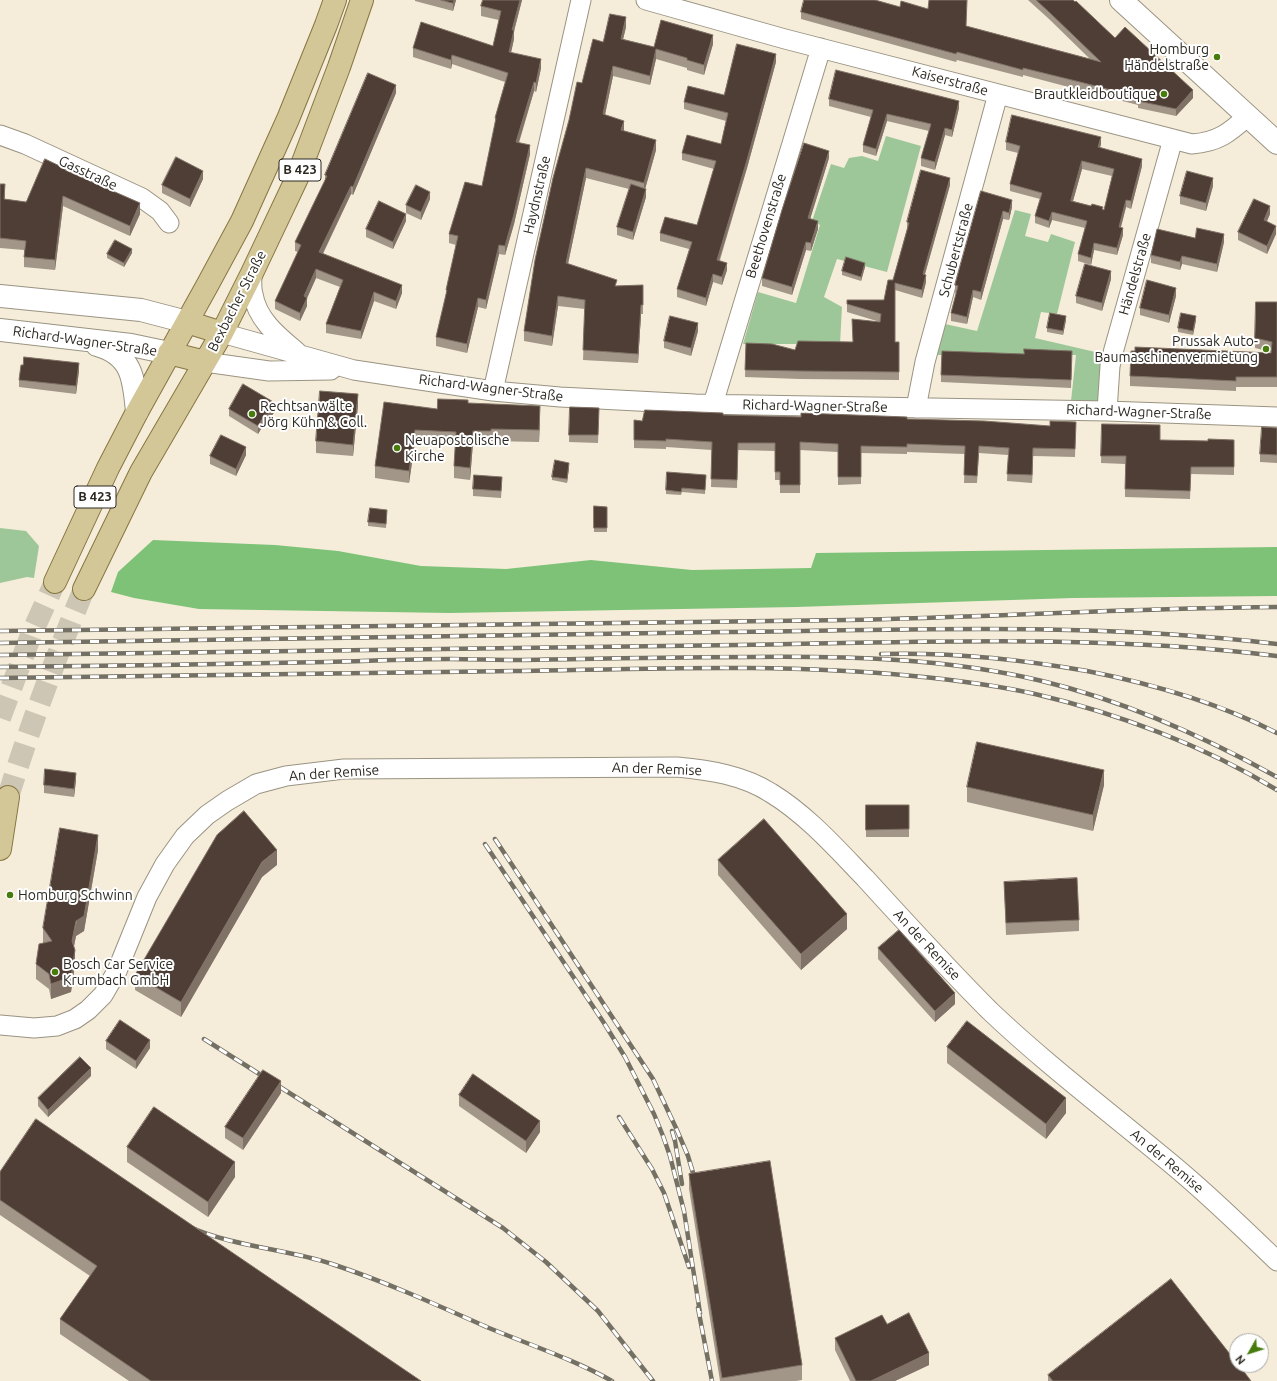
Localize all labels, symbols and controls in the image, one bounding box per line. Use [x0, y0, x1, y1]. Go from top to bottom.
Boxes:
place label: Homburg Händelstraße [1124, 41, 1209, 74]
marker: Homburg Händelstraße [1212, 52, 1222, 62]
street label: Kaiserstraße [910, 63, 990, 99]
place label: Brautkleidboutique [1034, 86, 1156, 102]
marker: Brautkleidboutique [1159, 89, 1169, 99]
street label: Gasstraße [56, 152, 120, 194]
street label: Haydnstraße [520, 154, 554, 236]
road number: B 423 [279, 159, 321, 181]
street label: Beethovenstraße [742, 172, 790, 280]
street label: Schubertstraße [935, 201, 977, 299]
street label: Händelstraße [1115, 231, 1155, 317]
street label: Bexbacher Straße [204, 248, 270, 354]
street label: Richard-Wagner-Straße [12, 323, 158, 359]
place label: Prussak Auto- Baumaschinenvermietung [1094, 333, 1258, 366]
marker: Prussak Auto- Baumaschinenvermietung [1261, 344, 1271, 354]
street label: Richard-Wagner-Straße [418, 371, 564, 405]
street label: Richard-Wagner-Straße [742, 396, 888, 416]
place label: Rechtsanwälte Jörg Kühn & Coll. [260, 398, 367, 430]
street label: Richard-Wagner-Straße [1066, 401, 1212, 423]
marker: Rechtsanwälte Jörg Kühn & Coll. [247, 409, 257, 419]
place label: Neuapostolische Kirche [405, 432, 509, 464]
marker: Neuapostolische Kirche [392, 443, 402, 453]
road number: B 423 [74, 486, 116, 508]
street label: An der Remise [612, 759, 702, 779]
street label: An der Remise [288, 761, 380, 785]
place label: Homburg Schwinn [18, 887, 133, 903]
marker: Homburg Schwinn [5, 890, 15, 900]
street label: An der Remise [890, 906, 964, 984]
place label: Bosch Car Service Krumbach GmbH [63, 956, 173, 988]
marker: Bosch Car Service Krumbach GmbH [50, 967, 60, 977]
street label: An der Remise [1127, 1125, 1207, 1197]
north arrow [1229, 1333, 1269, 1373]
text: N [1233, 1353, 1248, 1367]

